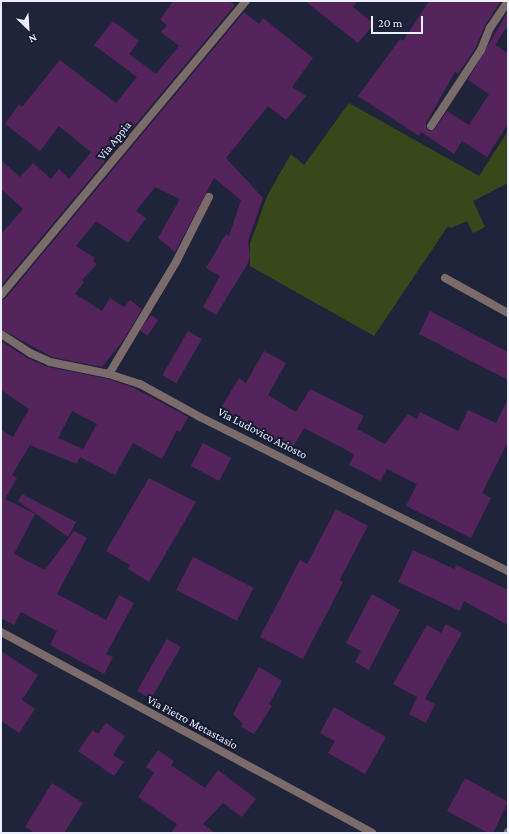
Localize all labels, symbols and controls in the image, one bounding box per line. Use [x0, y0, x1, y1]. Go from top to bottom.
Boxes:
north arrow [8, 8, 48, 48]
scale bar [373, 8, 425, 34]
text: 20 m [378, 16, 402, 30]
text: N [27, 32, 39, 46]
street label: Via Appia [95, 119, 135, 163]
street label: Via Ludovico Ariosto [215, 405, 309, 463]
street label: Via Pietro Metastasio [144, 693, 240, 753]

